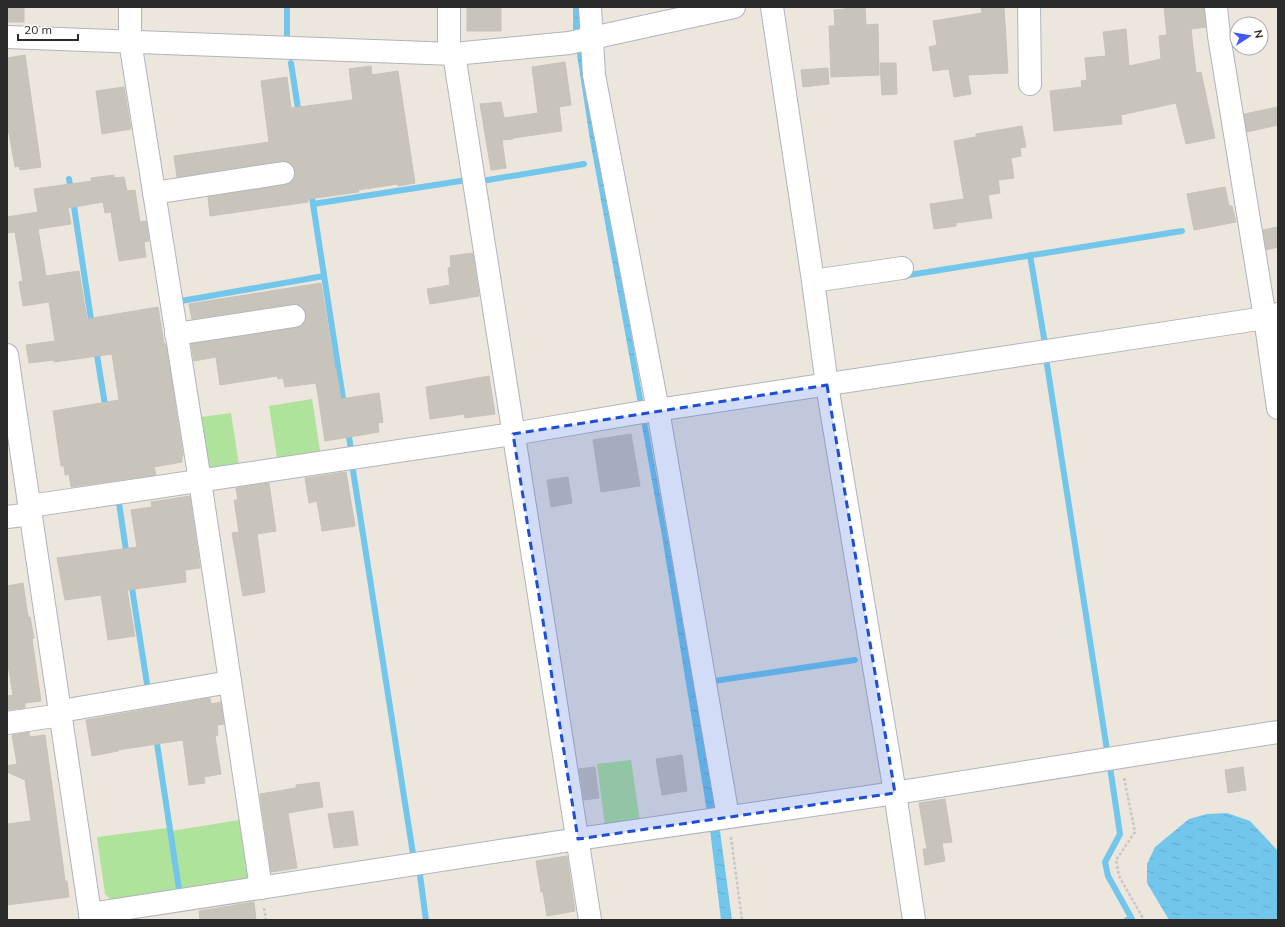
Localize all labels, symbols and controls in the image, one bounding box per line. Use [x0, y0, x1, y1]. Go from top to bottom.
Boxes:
scale bar [18, 16, 78, 42]
north arrow [1229, 16, 1269, 56]
text: 20 m [24, 22, 52, 37]
text: N [1251, 28, 1266, 39]

